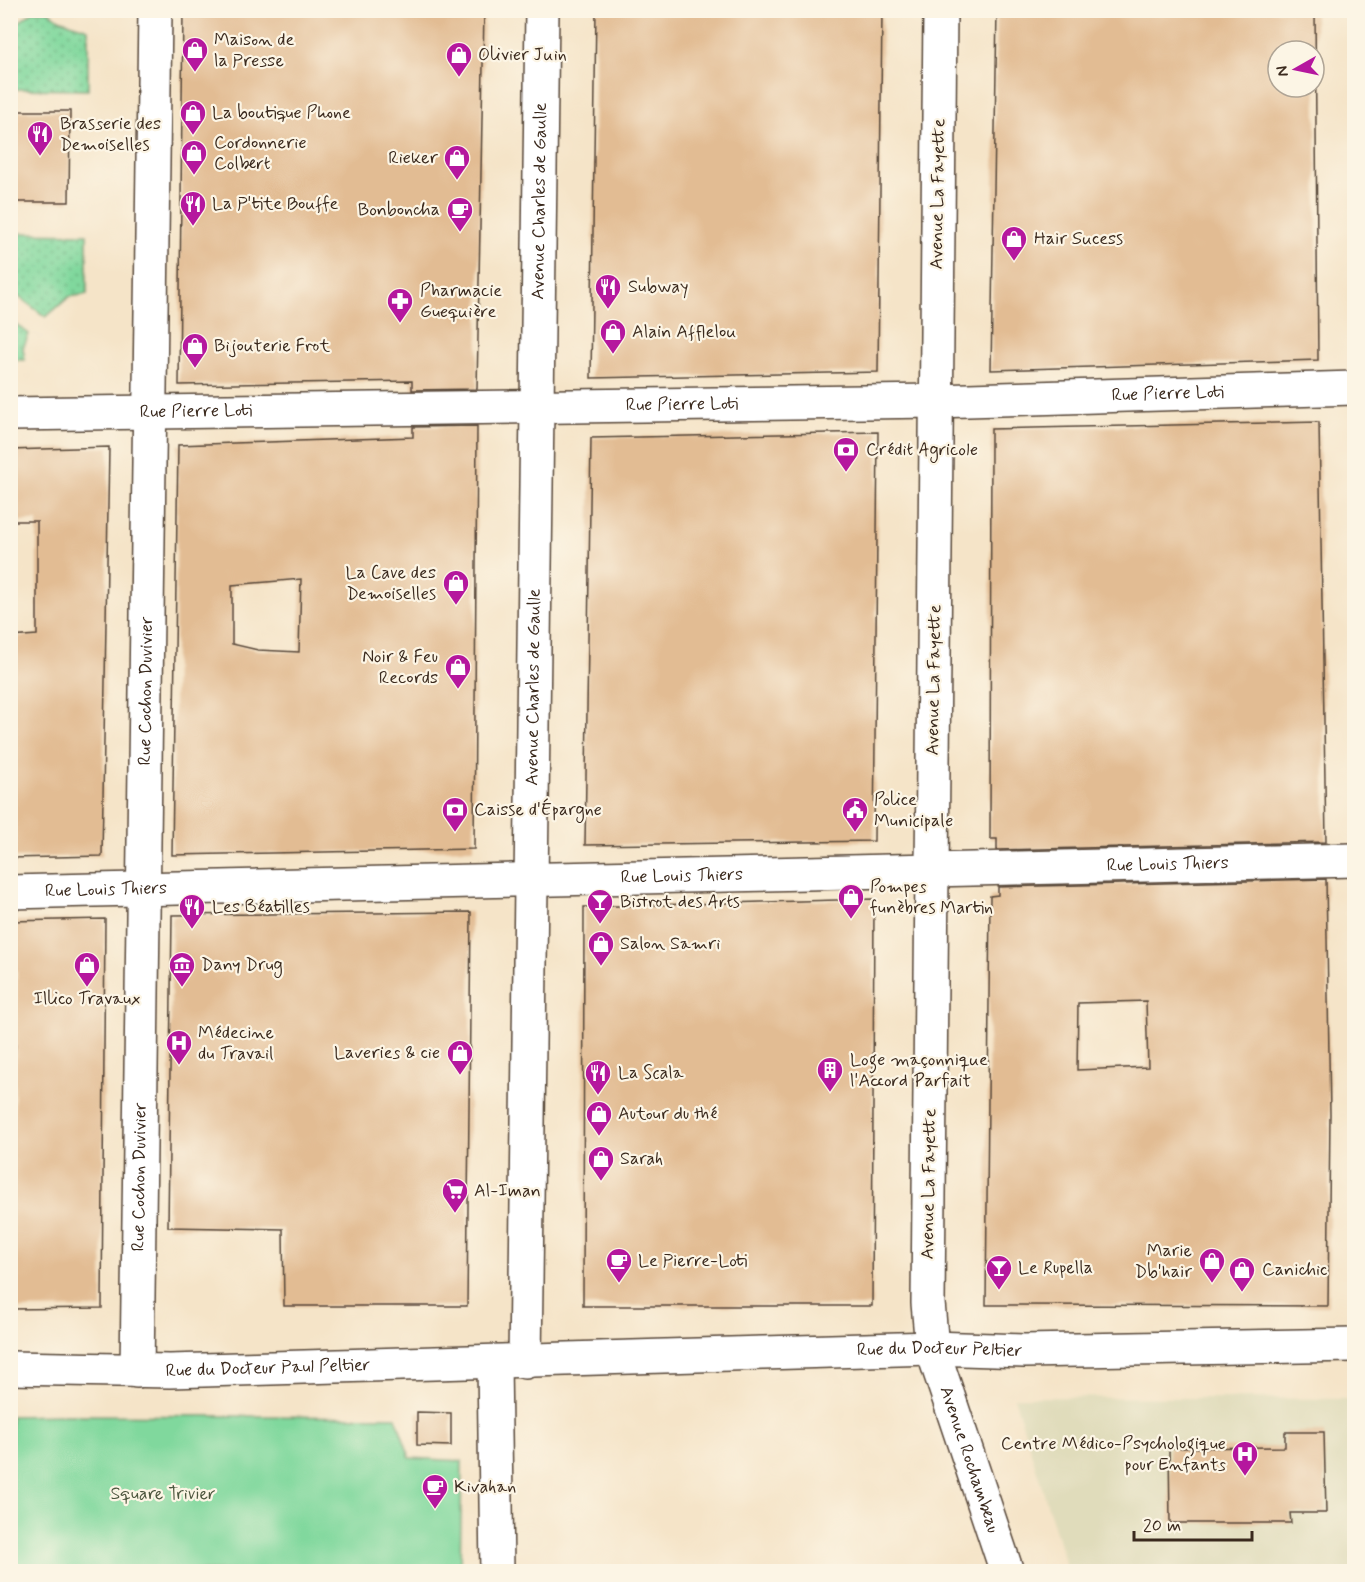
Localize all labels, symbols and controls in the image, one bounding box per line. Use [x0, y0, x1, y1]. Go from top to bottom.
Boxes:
place label: Maison de la Presse [214, 28, 294, 73]
shop icon: Maison de la Presse [180, 35, 210, 73]
north arrow [1266, 39, 1326, 99]
shop icon: Olivier Juin [444, 40, 474, 78]
place label: Olivier Juin [478, 43, 567, 67]
text: N [1271, 64, 1294, 78]
shop icon: La boutique Phone [178, 98, 208, 136]
place label: La boutique Phone [212, 101, 351, 125]
street label: Avenue Charles de Gaulle [526, 102, 553, 300]
place label: Brasserie des Demoiselles [60, 112, 161, 157]
street label: Avenue La Fayette [925, 118, 951, 270]
restaurant icon: Brasserie des Demoiselles [25, 119, 55, 157]
place label: Cordonnerie Colbert [214, 131, 307, 176]
shop icon: Cordonnerie Colbert [179, 138, 209, 176]
shop icon: Rieker [442, 143, 472, 181]
place label: Rieker [388, 146, 439, 170]
restaurant icon: La P'tite Bouffe [178, 189, 208, 227]
place label: La P'tite Bouffe [212, 192, 339, 216]
cafe icon: Bonboncha [445, 195, 475, 233]
place label: Bonboncha [358, 198, 440, 222]
shop icon: Hair Sucess [999, 224, 1029, 262]
place label: Hair Sucess [1034, 227, 1123, 251]
restaurant icon: Subway [593, 272, 623, 310]
place label: Subway [628, 275, 689, 299]
place label: Pharmacie Guequière [420, 279, 502, 324]
pharmacy icon: Pharmacie Guequière [385, 286, 415, 324]
shop icon: Alain Afflelou [598, 317, 628, 355]
place label: Alain Afflelou [632, 320, 736, 344]
shop icon: Bijouterie Frot [180, 331, 210, 369]
place label: Bijouterie Frot [214, 334, 330, 358]
street label: Rue Pierre Loti [1111, 380, 1225, 408]
street label: Rue Pierre Loti [625, 392, 739, 417]
street label: Rue Pierre Loti [139, 399, 253, 424]
bank icon: Crédit Agricole [831, 435, 861, 473]
place label: Crédit Agricole [866, 438, 978, 463]
place label: La Cave des Demoiselles [345, 561, 436, 606]
shop icon: La Cave des Demoiselles [441, 568, 471, 606]
street label: Avenue Charles de Gaulle [520, 588, 547, 786]
street label: Avenue La Fayette [921, 604, 947, 756]
street label: Rue Cochon Duvivier [133, 616, 159, 766]
place label: Noir & Feu Records [362, 645, 438, 690]
shop icon: Noir & Feu Records [443, 652, 473, 690]
place label: Police Municipale [874, 788, 953, 833]
bank icon: Caisse d'Épargne [440, 795, 470, 833]
public building icon: Police Municipale [840, 795, 870, 833]
place label: Caisse d'Épargne [474, 798, 602, 823]
street label: Rue Louis Thiers [1106, 851, 1229, 878]
street label: Rue Louis Thiers [620, 863, 743, 889]
place label: Pompes funèbres Martin [870, 875, 993, 920]
street label: Rue Louis Thiers [45, 876, 167, 903]
shop icon: Pompes funèbres Martin [836, 882, 866, 920]
bar icon: Bistrot des Arts [585, 887, 615, 925]
place label: Bistrot des Arts [620, 890, 740, 914]
restaurant icon: Les Béatilles [177, 892, 207, 930]
place label: Les Béatilles [212, 895, 310, 919]
shop icon: Salon Samri [586, 929, 616, 967]
place label: Salon Samri [620, 932, 720, 956]
shop icon: Illico Travaux [72, 950, 102, 988]
museum icon: Dany Drug [167, 950, 197, 988]
place label: Dany Drug [201, 953, 283, 978]
place label: Illico Travaux [34, 987, 140, 1011]
place label: Médecine du Travail [198, 1021, 274, 1066]
hospital icon: Médecine du Travail [164, 1028, 194, 1066]
shop icon: Laveries & cie [445, 1038, 475, 1076]
place label: Laveries & cie [334, 1041, 440, 1065]
place label: Loge maçonnique l'Accord Parfait [850, 1048, 988, 1093]
building icon: Loge maçonnique l'Accord Parfait [815, 1055, 845, 1093]
restaurant icon: La Scala [583, 1058, 613, 1096]
place label: La Scala [618, 1061, 684, 1085]
shop icon: Autour du thé [584, 1099, 614, 1137]
street label: Rue Cochon Duvivier [127, 1102, 153, 1252]
place label: Autour du thé [618, 1102, 717, 1126]
street label: Avenue La Fayette [916, 1108, 942, 1260]
shop icon: Sarah [586, 1144, 616, 1182]
place label: Sarah [620, 1147, 663, 1171]
supermarket icon: Al-Iman [440, 1176, 470, 1214]
place label: Al-Iman [474, 1179, 541, 1203]
place label: Marie Db'hair [1135, 1239, 1193, 1284]
cafe icon: Le Pierre-Loti [604, 1246, 634, 1284]
shop icon: Marie Db'hair [1197, 1246, 1227, 1284]
place label: Le Pierre-Loti [638, 1249, 748, 1273]
bar icon: Le Rupella [984, 1253, 1014, 1291]
shop icon: Canichic [1227, 1255, 1257, 1293]
place label: Le Rupella [1018, 1256, 1093, 1280]
place label: Canichic [1262, 1258, 1327, 1282]
street label: Rue du Docteur Peltier [857, 1336, 1023, 1363]
street label: Rue du Docteur Paul Peltier [165, 1353, 371, 1383]
street label: Avenue Rochambeau [934, 1383, 1005, 1536]
place label: Centre Médico-Psychologique pour Enfants [1001, 1432, 1226, 1477]
hospital icon: Centre Médico-Psychologique pour Enfants [1230, 1439, 1260, 1477]
cafe icon: Kivahan [420, 1472, 450, 1510]
place label: Kivahan [454, 1475, 516, 1499]
park label: Square Trivier [110, 1482, 216, 1506]
scale bar [1134, 1504, 1252, 1542]
text: 20 m [1143, 1514, 1181, 1538]

